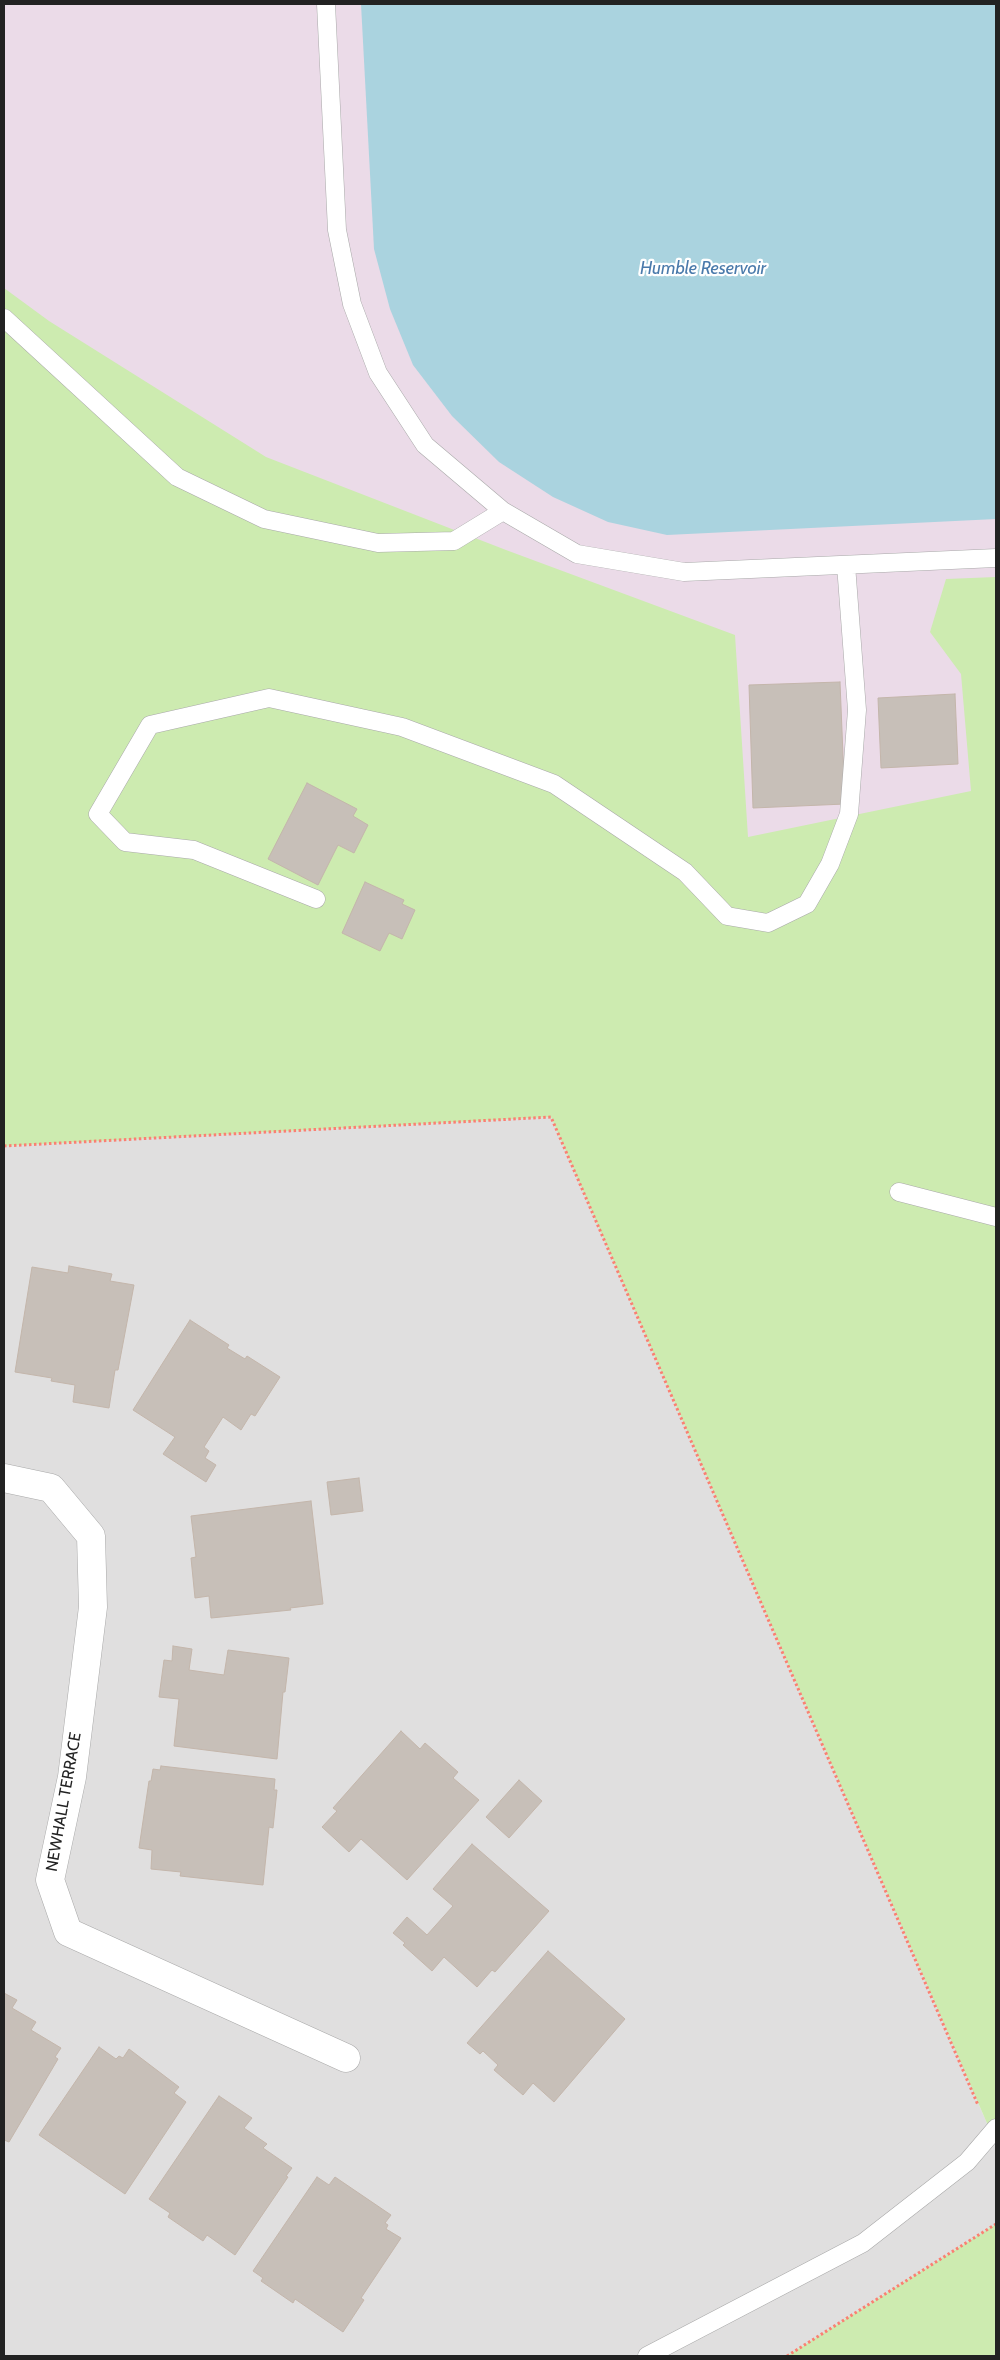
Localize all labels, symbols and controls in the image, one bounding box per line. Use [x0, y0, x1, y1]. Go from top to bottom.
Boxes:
water label: Humble Reservoir [640, 258, 766, 280]
street label: NEWHALL TERRACE [42, 1731, 86, 1873]

